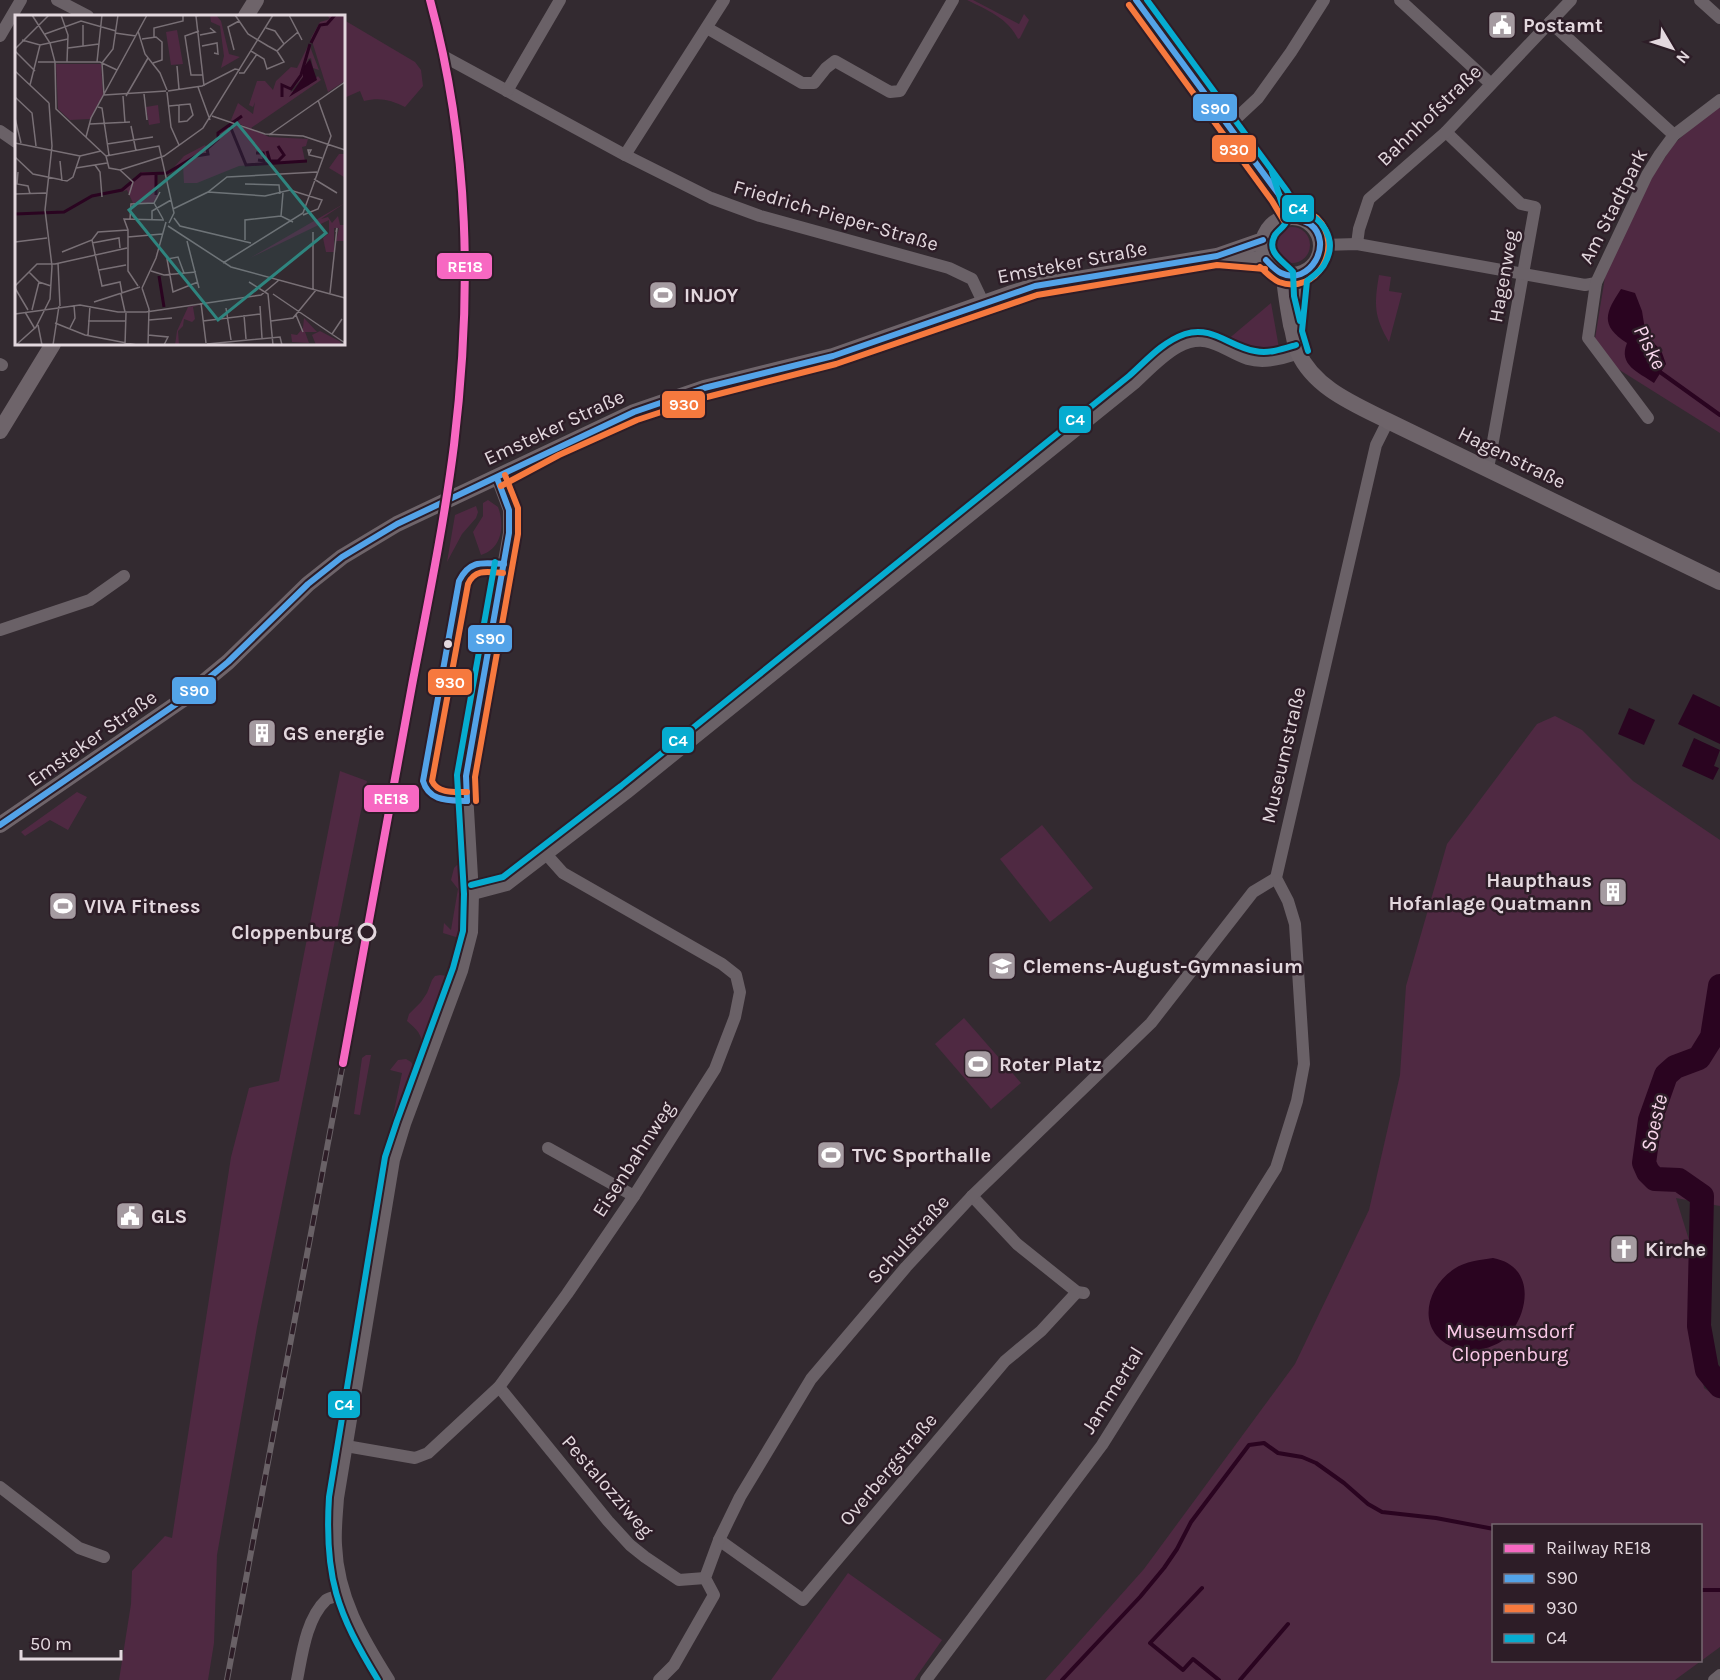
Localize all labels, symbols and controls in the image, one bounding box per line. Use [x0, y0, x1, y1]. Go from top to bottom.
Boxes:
public building icon: Postamt [1486, 9, 1518, 41]
place label: Postamt [1523, 14, 1603, 37]
inset map [15, 15, 345, 345]
north arrow [1642, 18, 1702, 78]
text: N [1672, 47, 1694, 68]
street label: Bahnhofstraße [1373, 60, 1486, 171]
line badge: S90 [1192, 93, 1238, 122]
text: S90 [1200, 99, 1230, 118]
line badge: 930 [1211, 134, 1257, 163]
text: 930 [1219, 140, 1249, 159]
street label: Am Stadtpark [1575, 145, 1652, 268]
street label: Friedrich-Pieper-Straße [731, 175, 941, 256]
line badge: C4 [1281, 194, 1315, 223]
text: C4 [1288, 199, 1308, 218]
street label: Hagenweg [1484, 228, 1523, 324]
street label: Emsteker Straße [995, 237, 1149, 288]
line badge: RE18 [436, 252, 493, 280]
text: RE18 [447, 257, 483, 276]
sports icon: INJOY [647, 279, 679, 311]
place label: INJOY [684, 284, 739, 307]
water label: Piske [1629, 321, 1671, 373]
street label: Emsteker Straße [480, 385, 628, 470]
line badge: 930 [661, 390, 706, 419]
text: 930 [669, 395, 699, 414]
line badge: C4 [1058, 405, 1092, 434]
text: C4 [1065, 410, 1085, 429]
street label: Hagenstraße [1454, 422, 1569, 493]
line badge: S90 [467, 624, 513, 653]
text: S90 [475, 629, 505, 648]
unlabelled marker [442, 638, 454, 650]
line badge: 930 [427, 668, 473, 696]
text: 930 [435, 673, 465, 692]
line badge: S90 [171, 676, 217, 705]
text: S90 [179, 681, 209, 700]
street label: Emsteker Straße [23, 685, 161, 791]
street label: Museumstraße [1257, 685, 1310, 826]
building icon: GS energie [246, 717, 278, 749]
place label: GS energie [283, 722, 385, 745]
line badge: C4 [661, 726, 695, 754]
text: C4 [668, 731, 688, 750]
line badge: RE18 [363, 784, 420, 813]
text: RE18 [373, 789, 409, 808]
place label: Haupthaus Hofanlage Quatmann [1389, 869, 1592, 915]
building icon: Haupthaus Hofanlage Quatmann [1597, 876, 1629, 908]
sports icon: VIVA Fitness [47, 890, 79, 922]
place label: VIVA Fitness [84, 895, 201, 918]
place label: Cloppenburg [231, 921, 353, 944]
marker: Cloppenburg [358, 923, 376, 941]
school or university icon: Clemens-August-Gymnasium [986, 950, 1018, 982]
place label: Clemens-August-Gymnasium [1023, 955, 1303, 978]
sports icon: Roter Platz [962, 1048, 994, 1080]
place label: Roter Platz [999, 1053, 1102, 1076]
water label: Soeste [1636, 1092, 1672, 1154]
street label: Eisenbahnweg [588, 1097, 679, 1221]
sports icon: TVC Sporthalle [815, 1139, 847, 1171]
place label: TVC Sporthalle [852, 1144, 991, 1167]
street label: Schulstraße [863, 1190, 954, 1288]
public building icon: GLS [114, 1200, 146, 1232]
place label: GLS [151, 1205, 187, 1228]
church icon: Kirche [1608, 1233, 1640, 1265]
place label: Kirche [1645, 1238, 1706, 1261]
park label: Museumsdorf Cloppenburg [1446, 1320, 1574, 1366]
street label: Jammertal [1077, 1343, 1148, 1438]
line badge: C4 [327, 1390, 361, 1419]
text: C4 [334, 1395, 354, 1414]
street label: Overbergstraße [835, 1408, 942, 1530]
street label: Pestalozziweg [557, 1431, 658, 1542]
legend [1492, 1524, 1702, 1662]
text: Railway RE18 [1546, 1537, 1651, 1559]
text: S90 [1546, 1567, 1578, 1589]
text: 930 [1546, 1597, 1578, 1619]
scale bar [21, 1623, 122, 1661]
text: C4 [1546, 1627, 1567, 1649]
text: 50 m [30, 1633, 72, 1655]

